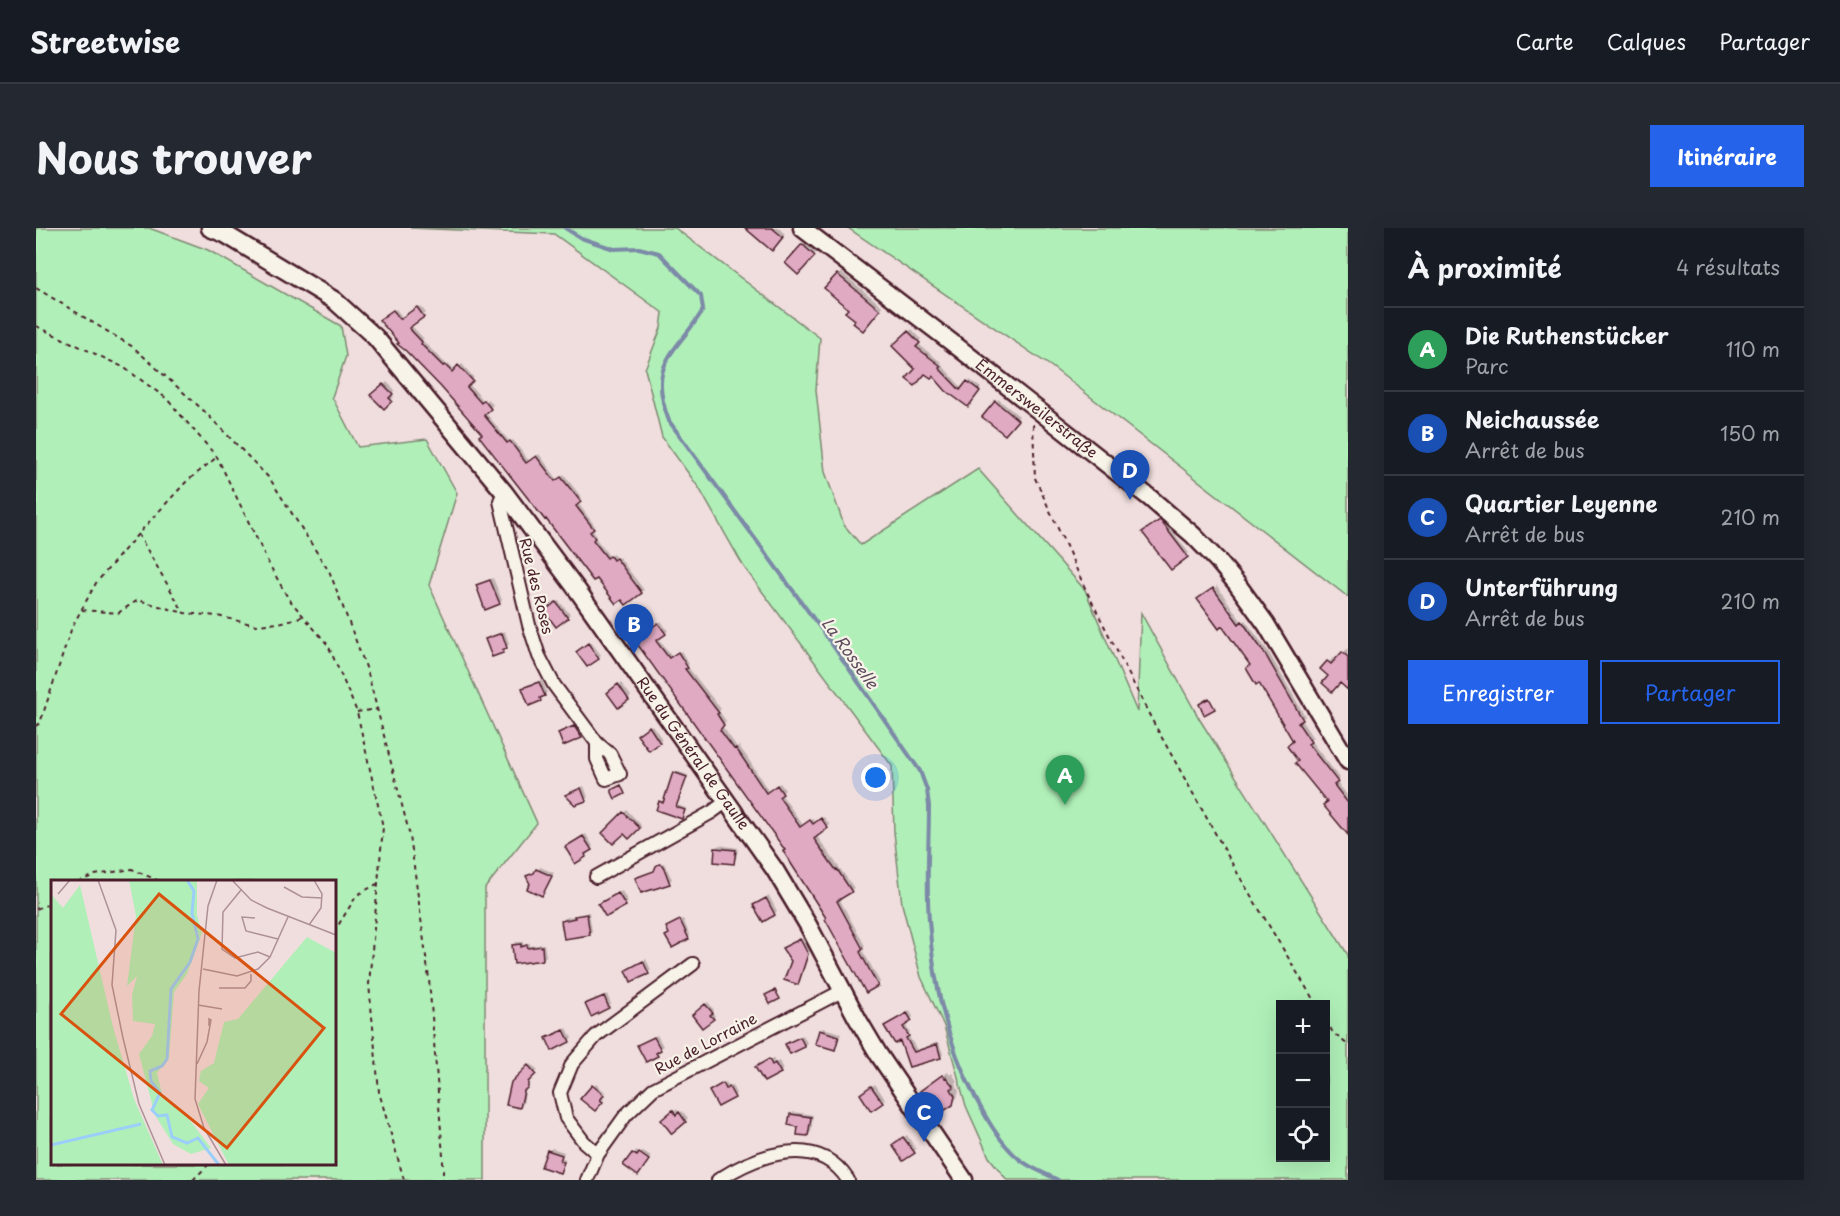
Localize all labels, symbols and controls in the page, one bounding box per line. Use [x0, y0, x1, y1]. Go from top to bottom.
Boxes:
text: Streetwise [30, 20, 180, 63]
text: Carte [1516, 25, 1574, 57]
text: Calques [1607, 25, 1686, 57]
text: Partager [1719, 25, 1810, 57]
text: Nous trouver [36, 125, 312, 188]
button: Itinéraire [1650, 125, 1804, 187]
text: À proximité [1408, 248, 1562, 287]
text: 4 résultats [1676, 252, 1780, 282]
text: Die Ruthenstücker [1465, 318, 1669, 351]
text: A [1420, 334, 1435, 364]
text: 110 m [1726, 334, 1780, 364]
text: Parc [1465, 351, 1508, 381]
street label: Emmersweilerstraße [971, 352, 1103, 463]
text: Neichaussée [1465, 402, 1599, 435]
text: B [1421, 418, 1434, 448]
text: 150 m [1720, 418, 1780, 448]
text: Arrêt de bus [1465, 435, 1585, 465]
pin: D [1110, 450, 1150, 500]
text: Quartier Leyenne [1465, 486, 1658, 519]
text: C [1420, 502, 1435, 532]
text: 210 m [1721, 502, 1780, 532]
text: Arrêt de bus [1465, 519, 1585, 549]
street label: Rue des Roses [514, 535, 561, 636]
text: Unterführung [1465, 570, 1618, 603]
text: D [1420, 586, 1435, 616]
text: 210 m [1721, 586, 1780, 616]
text: Arrêt de bus [1465, 603, 1585, 633]
pin: B [614, 604, 654, 654]
water label: La Rosselle [817, 612, 886, 694]
button: Enregistrer [1408, 660, 1588, 724]
button: Partager [1600, 660, 1780, 724]
street label: Rue du Général de Gaulle [632, 671, 756, 834]
pin: A [1046, 756, 1084, 805]
your location [861, 763, 890, 792]
inset map [51, 880, 336, 1165]
map controls [1276, 1000, 1330, 1162]
button: + [1276, 1000, 1330, 1054]
street label: Rue de Lorraine [650, 1006, 761, 1079]
button: − [1276, 1054, 1330, 1108]
pin: C [904, 1092, 944, 1142]
button: locate [1276, 1108, 1330, 1162]

